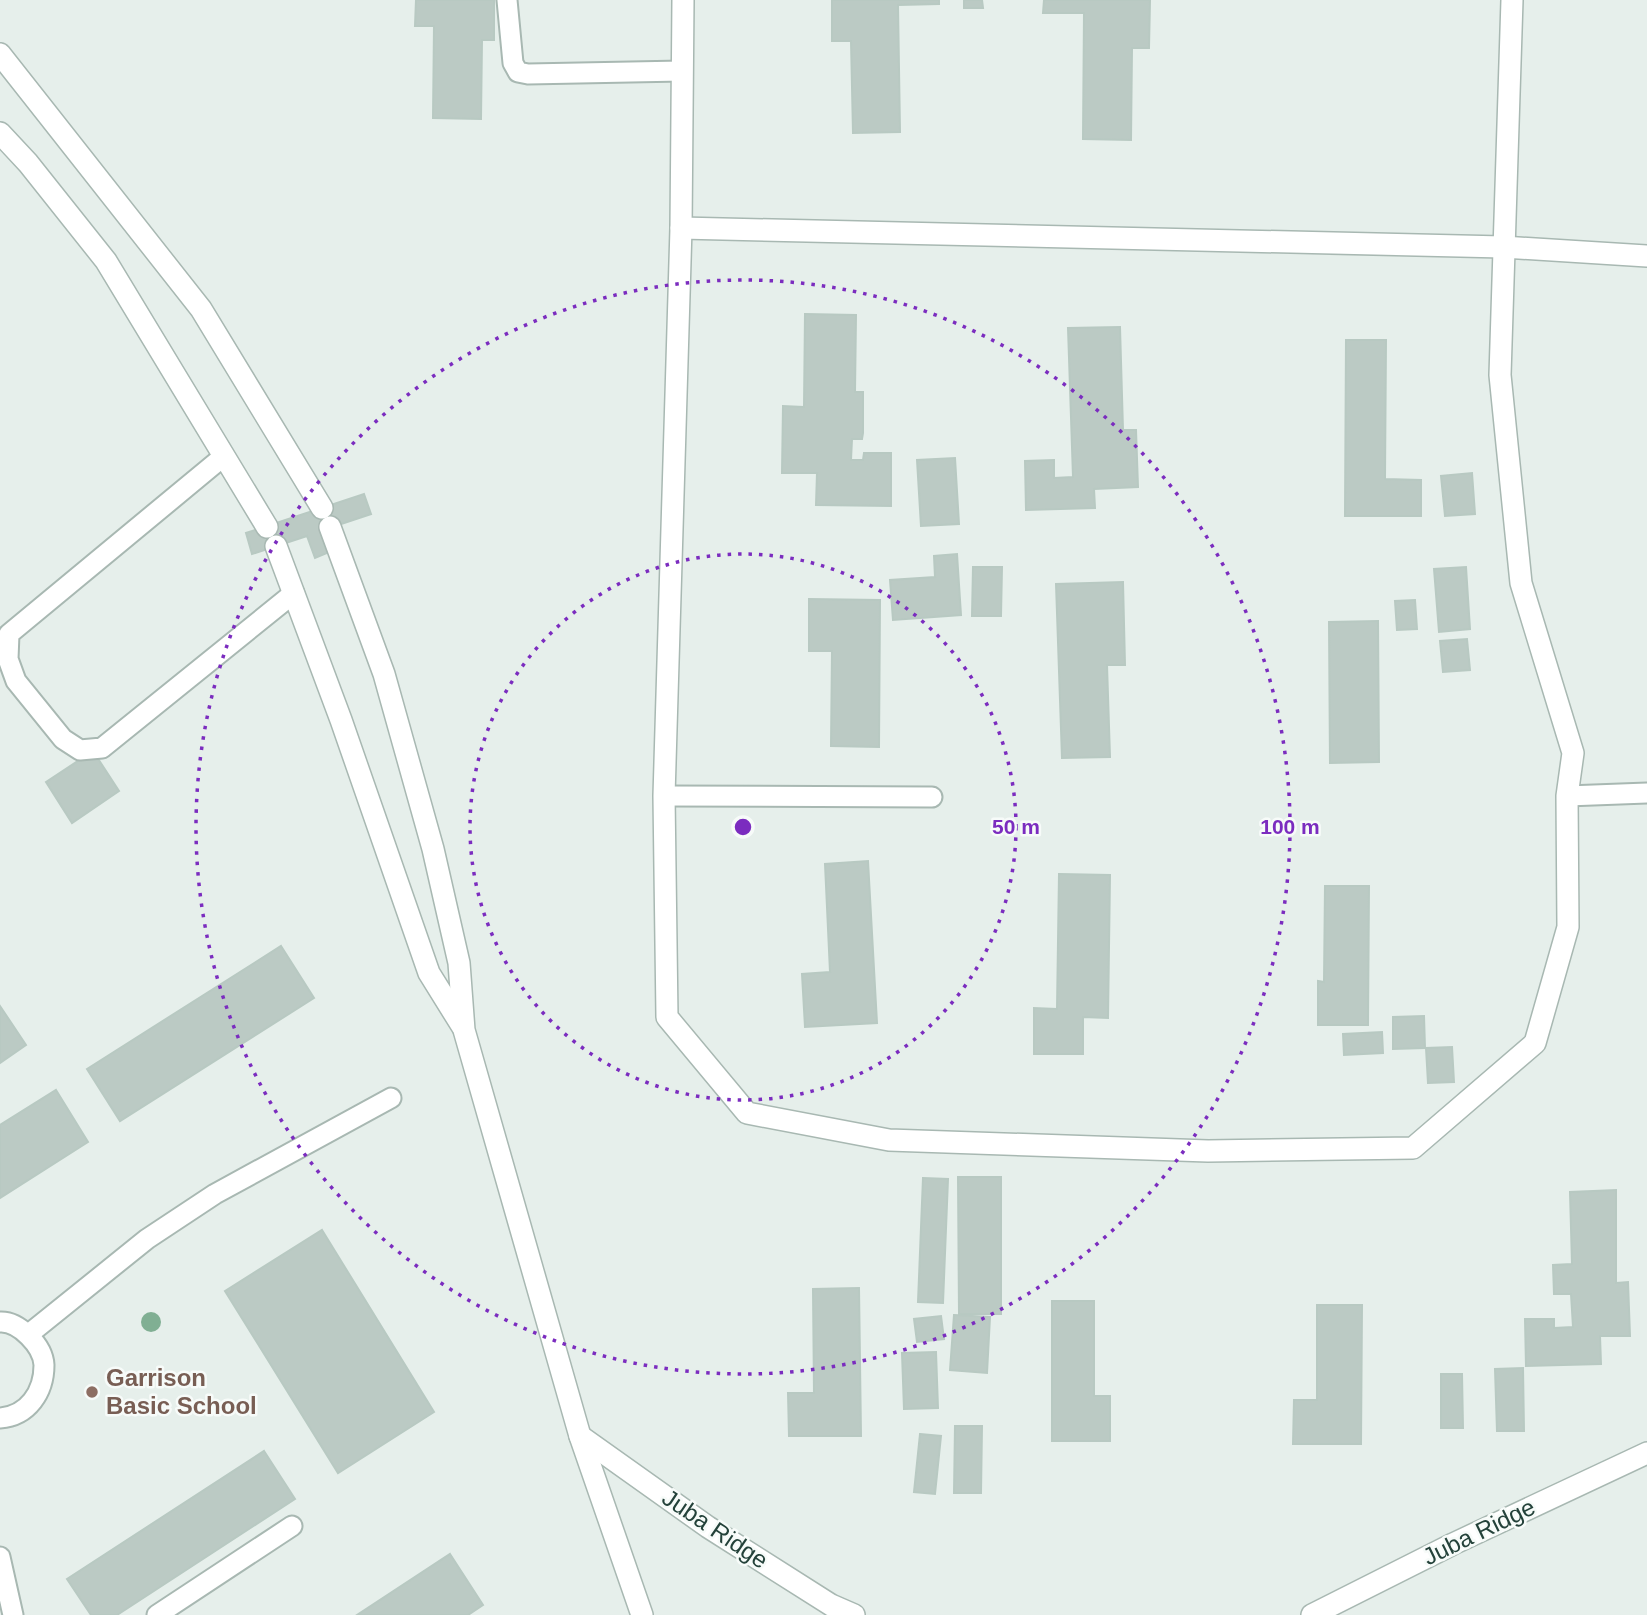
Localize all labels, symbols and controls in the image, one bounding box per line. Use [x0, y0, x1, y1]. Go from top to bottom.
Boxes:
centre of rings [731, 815, 755, 839]
text: 50 m [992, 815, 1040, 838]
text: 100 m [1260, 815, 1320, 838]
place label: Garrison Basic School [106, 1364, 257, 1419]
marker: Garrison Basic School [84, 1384, 100, 1400]
street label: Juba Ridge [657, 1483, 773, 1574]
street label: Juba Ridge [1418, 1493, 1539, 1570]

